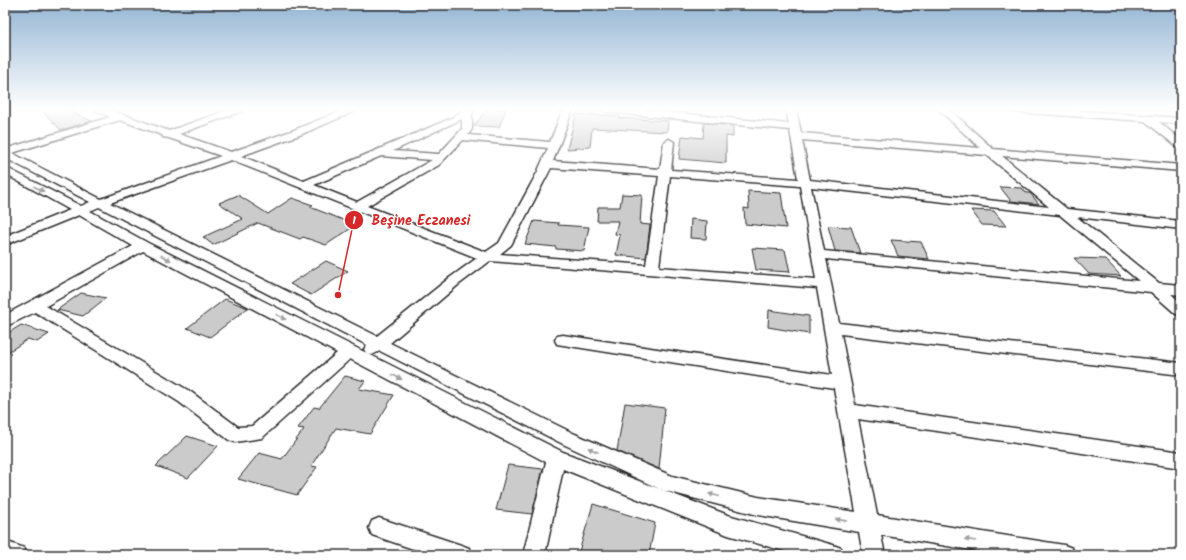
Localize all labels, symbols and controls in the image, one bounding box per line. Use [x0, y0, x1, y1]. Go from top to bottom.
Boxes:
one-way arrow [34, 185, 45, 192]
callout: Beşine Eczanesi [344, 207, 478, 233]
text: Beşine Eczanesi [372, 210, 471, 232]
text: 1 [352, 211, 356, 230]
one-way arrow [160, 255, 172, 261]
one-way arrow [275, 314, 287, 321]
one-way arrow [391, 374, 403, 380]
one-way arrow [587, 447, 598, 453]
one-way arrow [708, 492, 720, 498]
one-way arrow [835, 517, 848, 523]
one-way arrow [964, 537, 976, 543]

